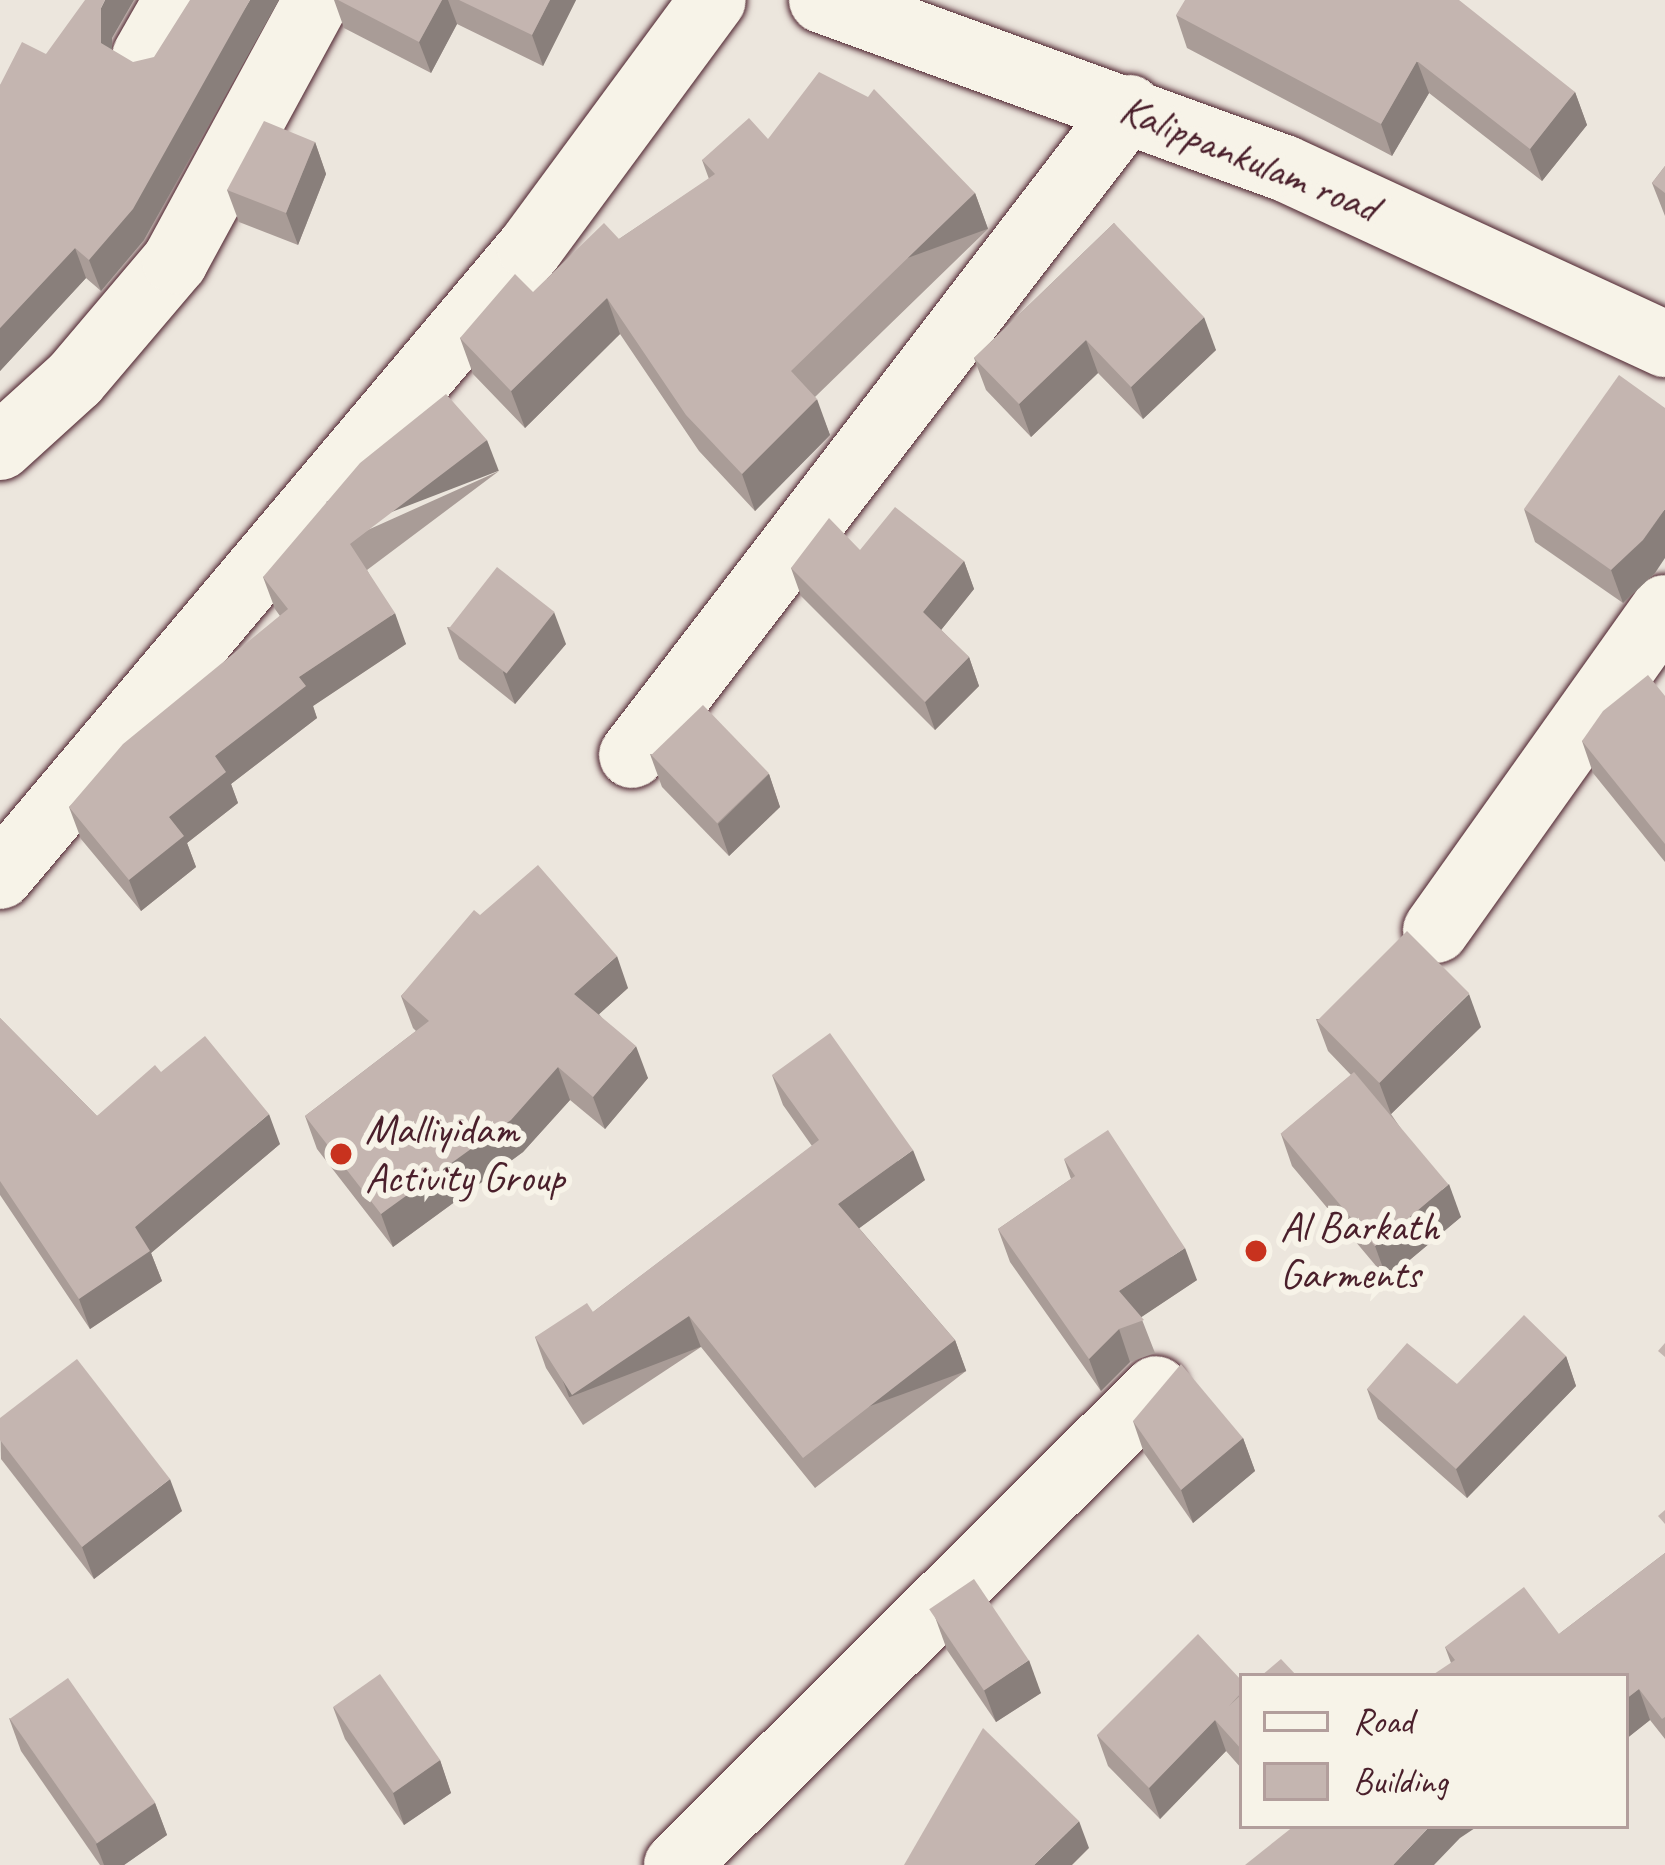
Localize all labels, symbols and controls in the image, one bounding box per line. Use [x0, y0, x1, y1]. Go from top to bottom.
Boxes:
street label: Kalippankulam road [1113, 85, 1385, 233]
place label: Malliyidam Activity Group [365, 1105, 565, 1204]
marker: Malliyidam Activity Group [328, 1141, 354, 1167]
place label: Al Barkath Garments [1280, 1202, 1439, 1300]
marker: Al Barkath Garments [1243, 1238, 1269, 1264]
legend [1239, 1673, 1629, 1829]
text: Road [1353, 1698, 1413, 1744]
text: Building [1353, 1758, 1448, 1804]

